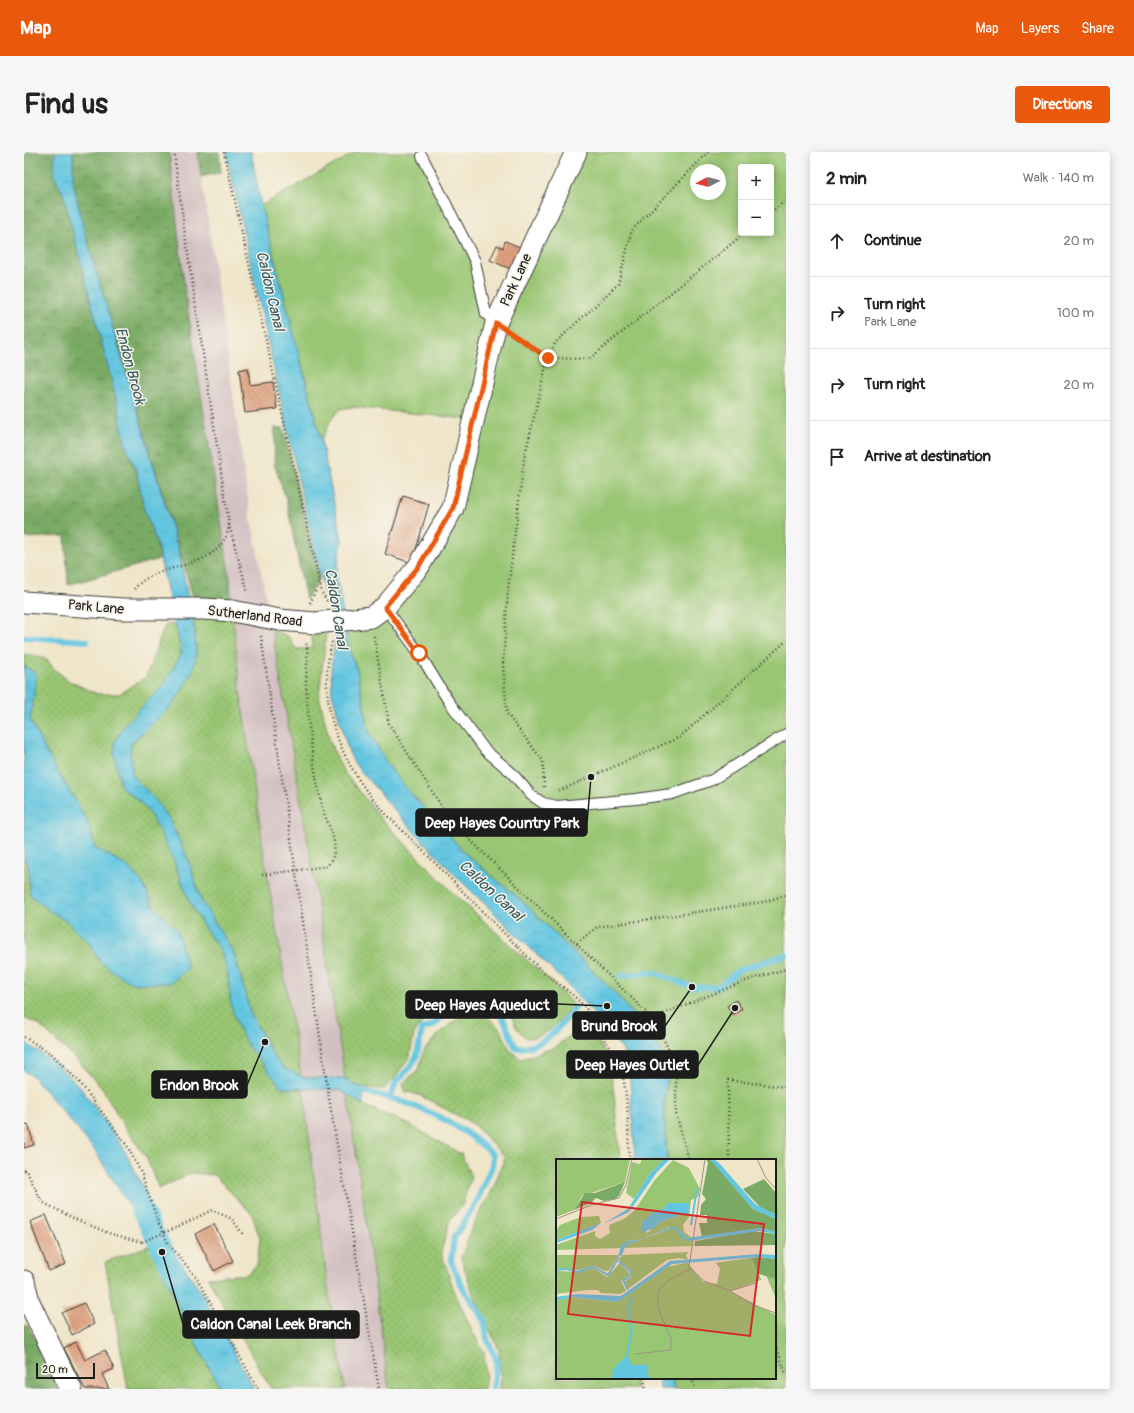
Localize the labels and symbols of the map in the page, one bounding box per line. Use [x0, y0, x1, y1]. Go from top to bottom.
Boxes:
north arrow [690, 164, 726, 200]
water label: Caldon Canal [252, 249, 289, 334]
street label: Park Lane [496, 251, 536, 309]
water label: Endon Brook [111, 325, 150, 408]
route end [539, 349, 557, 367]
water label: Caldon Canal [320, 567, 352, 652]
street label: Park Lane [67, 596, 125, 618]
street label: Sutherland Road [207, 602, 304, 630]
route start [410, 644, 428, 662]
callout: Deep Hayes Country Park [416, 809, 587, 836]
text: Deep Hayes Country Park [424, 814, 580, 833]
water label: Caldon Canal [455, 856, 528, 927]
callout: Deep Hayes Aqueduct [406, 991, 557, 1018]
text: Deep Hayes Aqueduct [415, 996, 550, 1015]
callout: Brund Brook [573, 1012, 665, 1039]
text: Brund Brook [581, 1017, 658, 1036]
callout: Deep Hayes Outlet [567, 1051, 698, 1078]
text: Deep Hayes Outlet [575, 1056, 690, 1075]
callout: Endon Brook [152, 1071, 247, 1098]
text: Endon Brook [160, 1076, 239, 1095]
inset map [556, 1159, 776, 1379]
callout: Caldon Canal Leek Branch [183, 1311, 359, 1338]
text: Caldon Canal Leek Branch [191, 1315, 351, 1334]
scale bar [36, 1361, 95, 1380]

